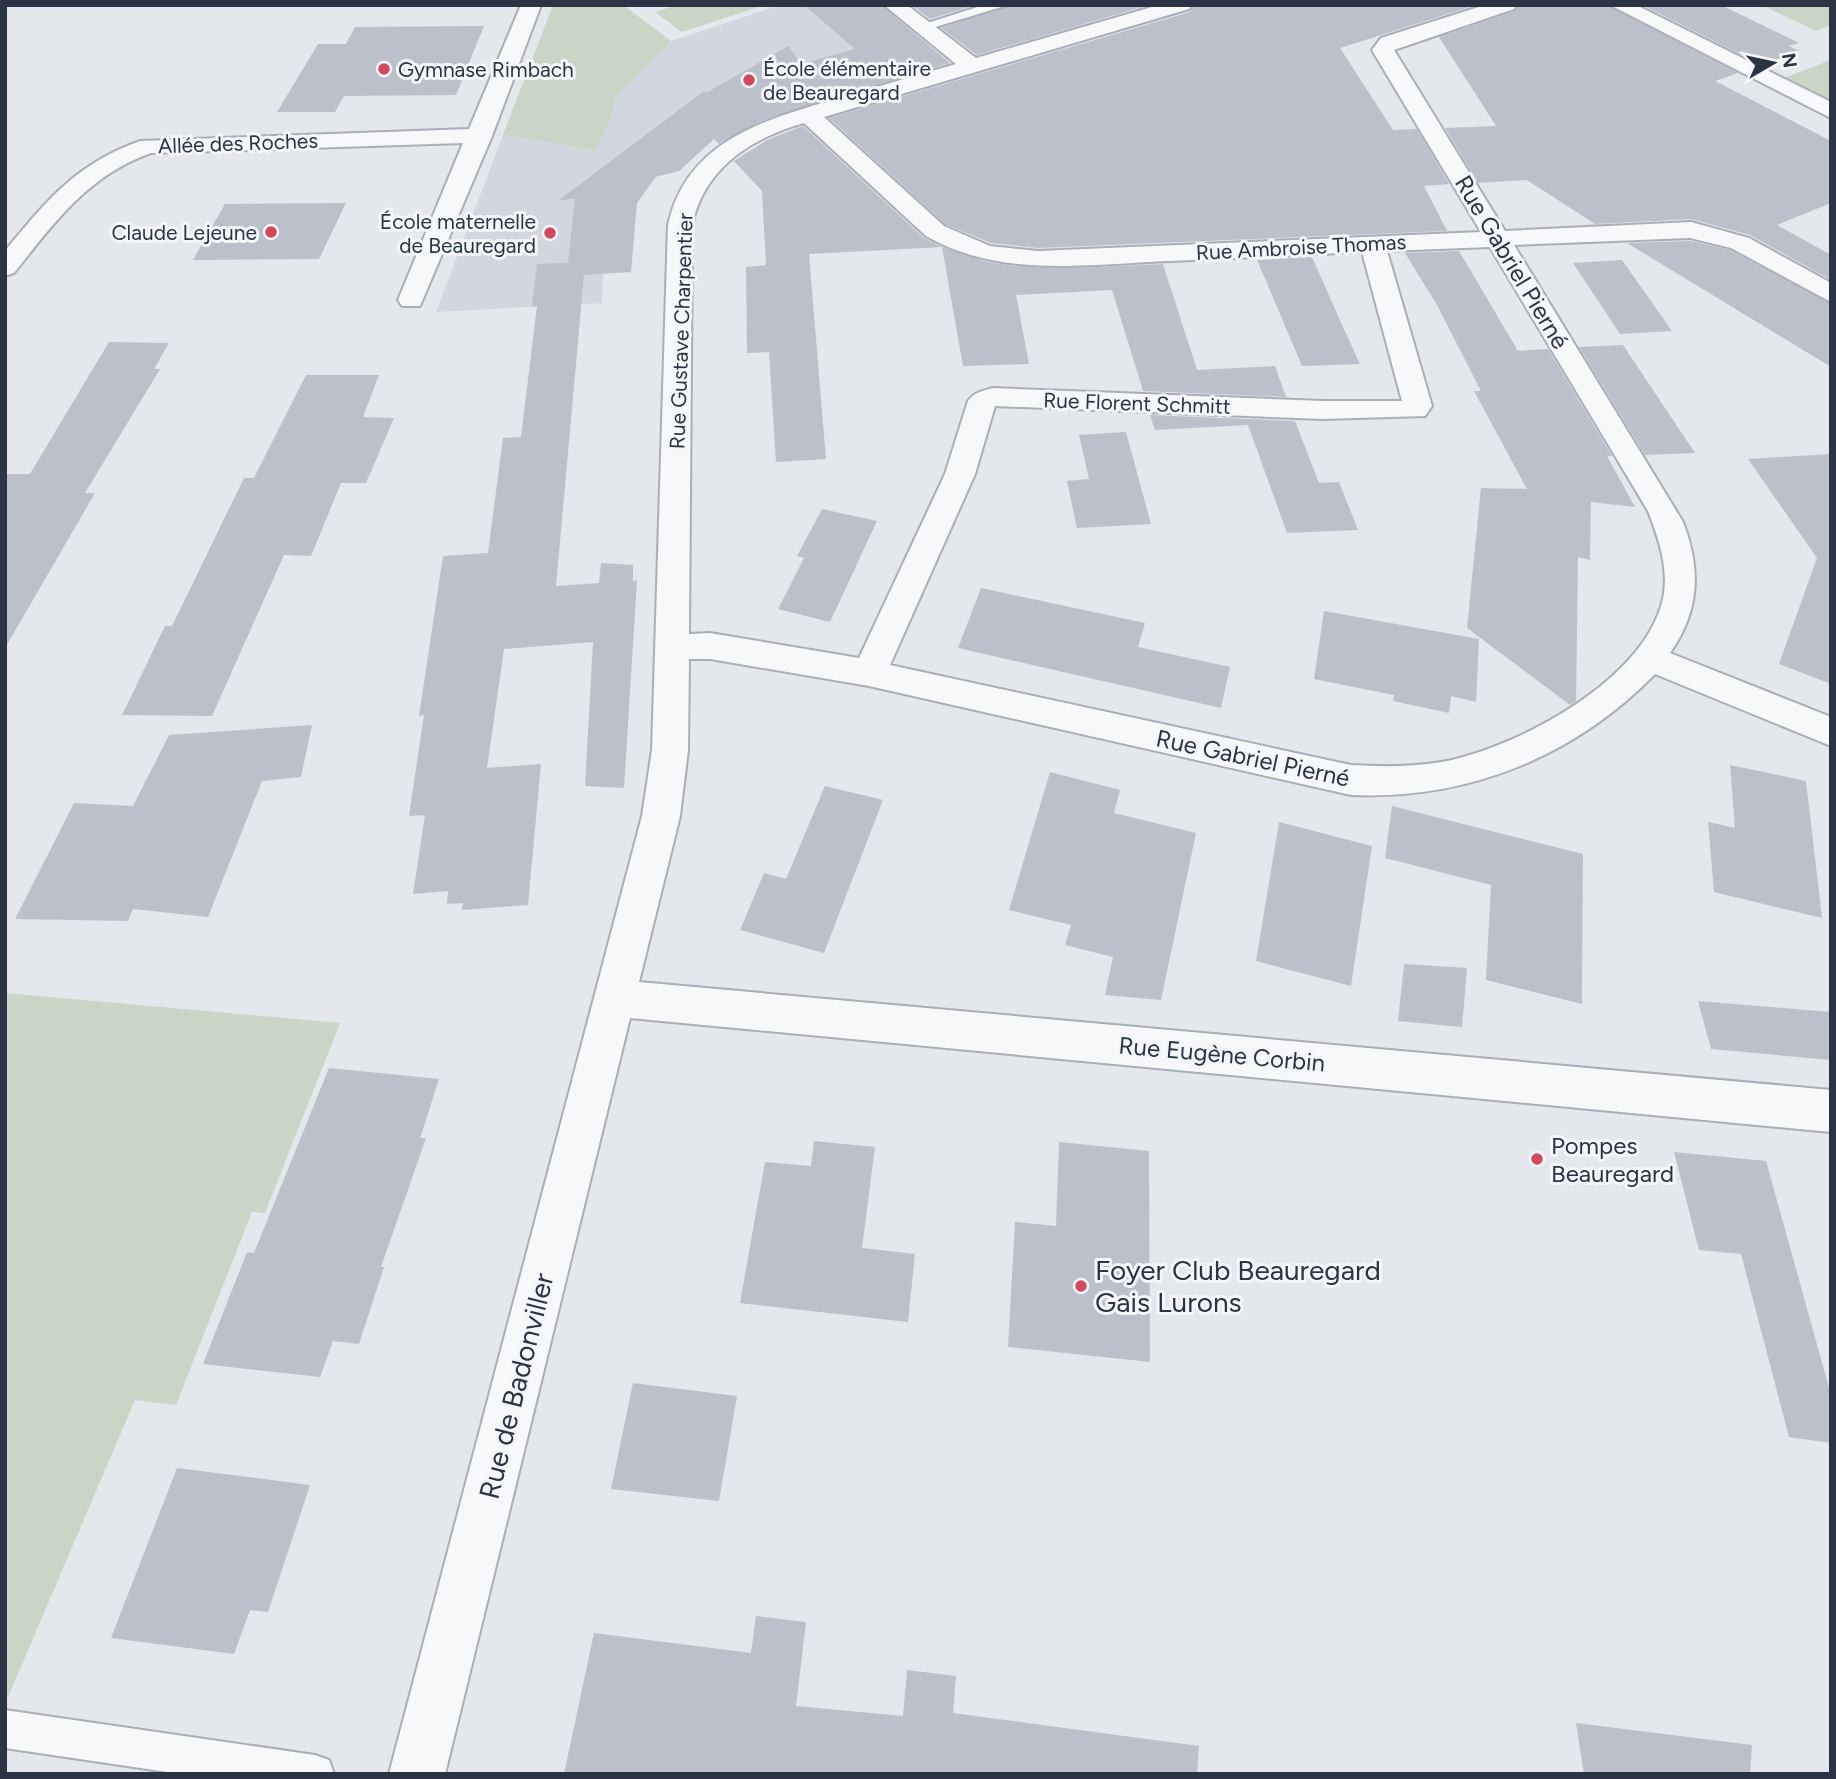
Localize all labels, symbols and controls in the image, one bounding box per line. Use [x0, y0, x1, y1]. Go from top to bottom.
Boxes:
north arrow [1738, 28, 1808, 98]
text: N [1777, 51, 1802, 69]
place label: École élémentaire de Beauregard [763, 56, 931, 105]
place label: Gymnase Rimbach [398, 57, 574, 82]
marker: Gymnase Rimbach [376, 61, 392, 77]
marker: École élémentaire de Beauregard [741, 72, 757, 88]
street label: Allée des Roches [158, 128, 318, 158]
street label: Rue Gabriel Pierné [1449, 170, 1575, 354]
place label: École maternelle de Beauregard [380, 209, 536, 258]
street label: Rue Gustave Charpentier [664, 212, 698, 450]
place label: Claude Lejeune [111, 220, 257, 245]
marker: Claude Lejeune [263, 224, 279, 240]
marker: École maternelle de Beauregard [542, 225, 558, 241]
street label: Rue Ambroise Thomas [1195, 229, 1407, 265]
street label: Rue Florent Schmitt [1043, 387, 1231, 419]
street label: Rue Gabriel Pierné [1154, 723, 1352, 793]
street label: Rue Eugène Corbin [1118, 1031, 1326, 1077]
place label: Pompes Beauregard [1551, 1131, 1674, 1188]
marker: Pompes Beauregard [1529, 1151, 1545, 1167]
place label: Foyer Club Beauregard Gais Lurons [1095, 1253, 1381, 1319]
street label: Rue de Badonviller [471, 1269, 561, 1502]
marker: Foyer Club Beauregard Gais Lurons [1073, 1278, 1089, 1294]

